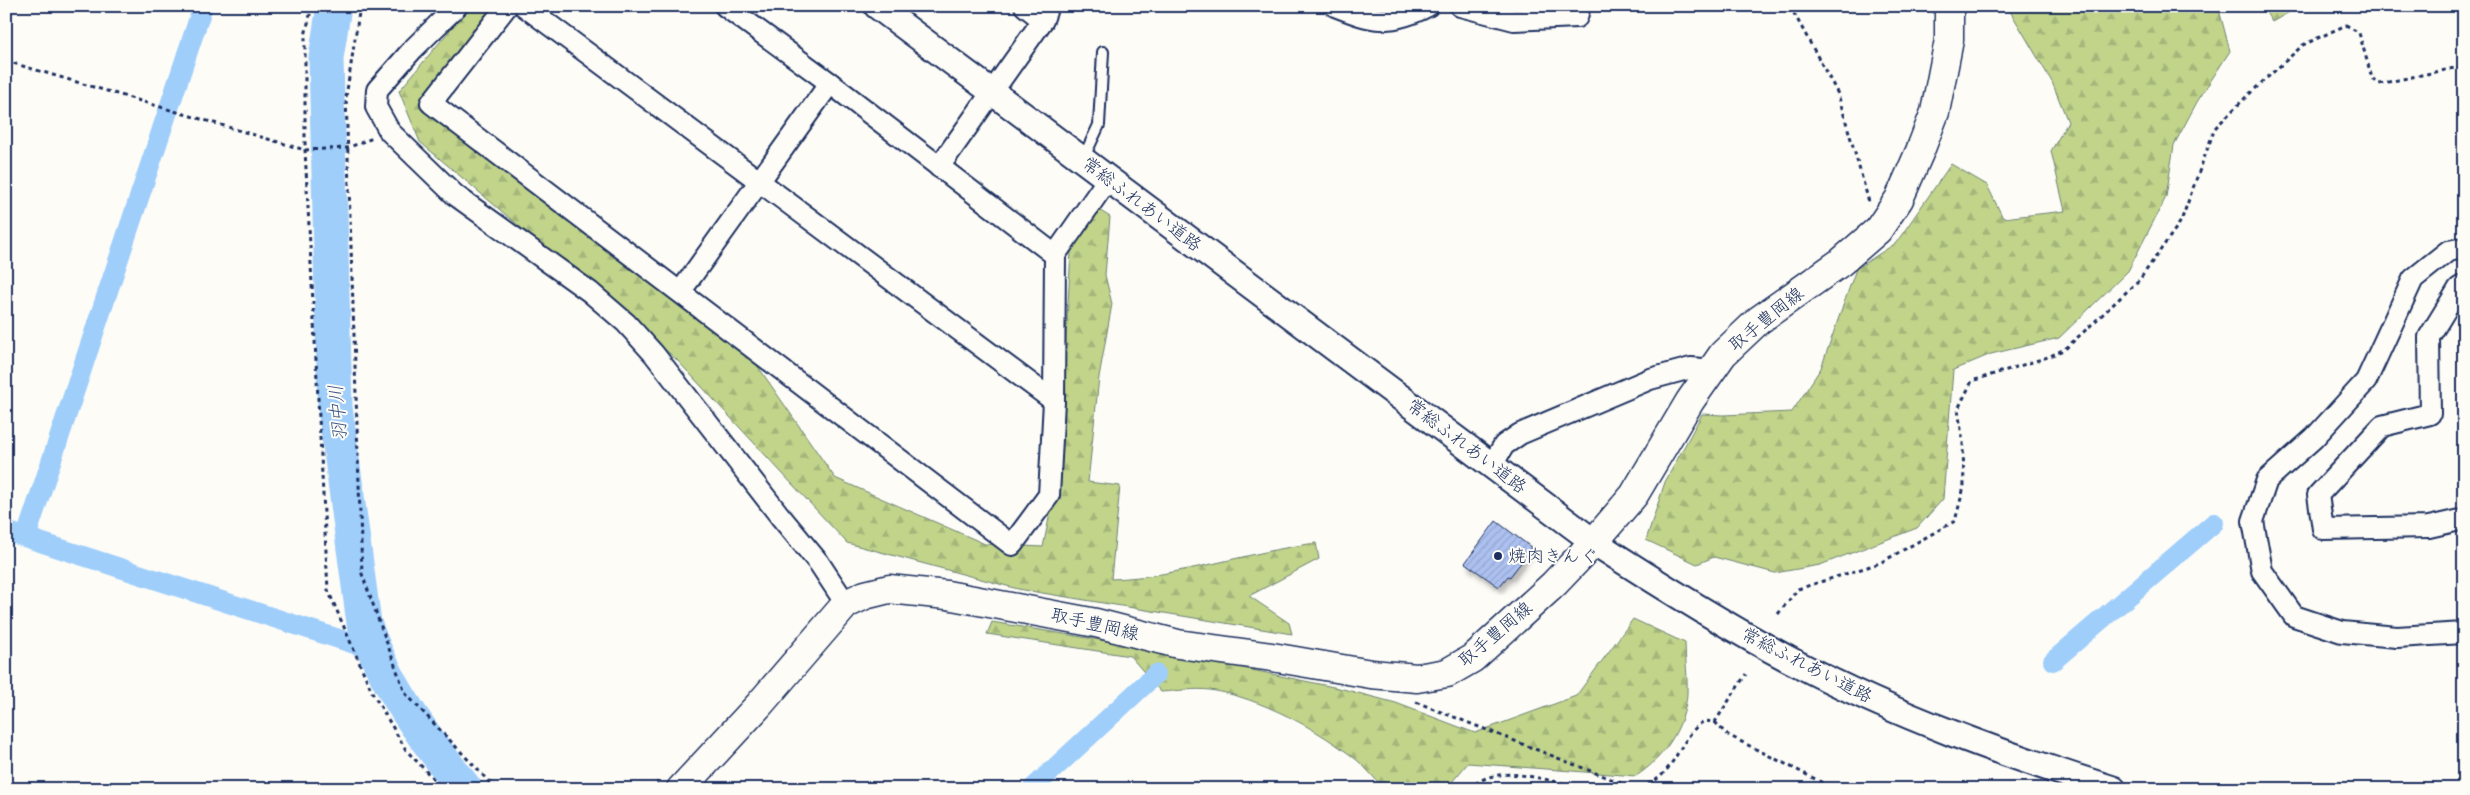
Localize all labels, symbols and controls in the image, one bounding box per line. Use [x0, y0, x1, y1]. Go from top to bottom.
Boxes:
street label: 常総ふれあい道路 [1078, 152, 1206, 256]
street label: 取手豊岡線 [1724, 282, 1808, 356]
water label: 羽中川 [324, 383, 352, 442]
street label: 常総ふれあい道路 [1403, 394, 1531, 498]
place label: 焼肉きんぐ [1508, 545, 1598, 567]
marker: 焼肉きんぐ [1492, 550, 1504, 562]
street label: 取手豊岡線 [1453, 597, 1537, 671]
street label: 取手豊岡線 [1049, 603, 1141, 645]
street label: 常総ふれあい道路 [1738, 623, 1876, 707]

